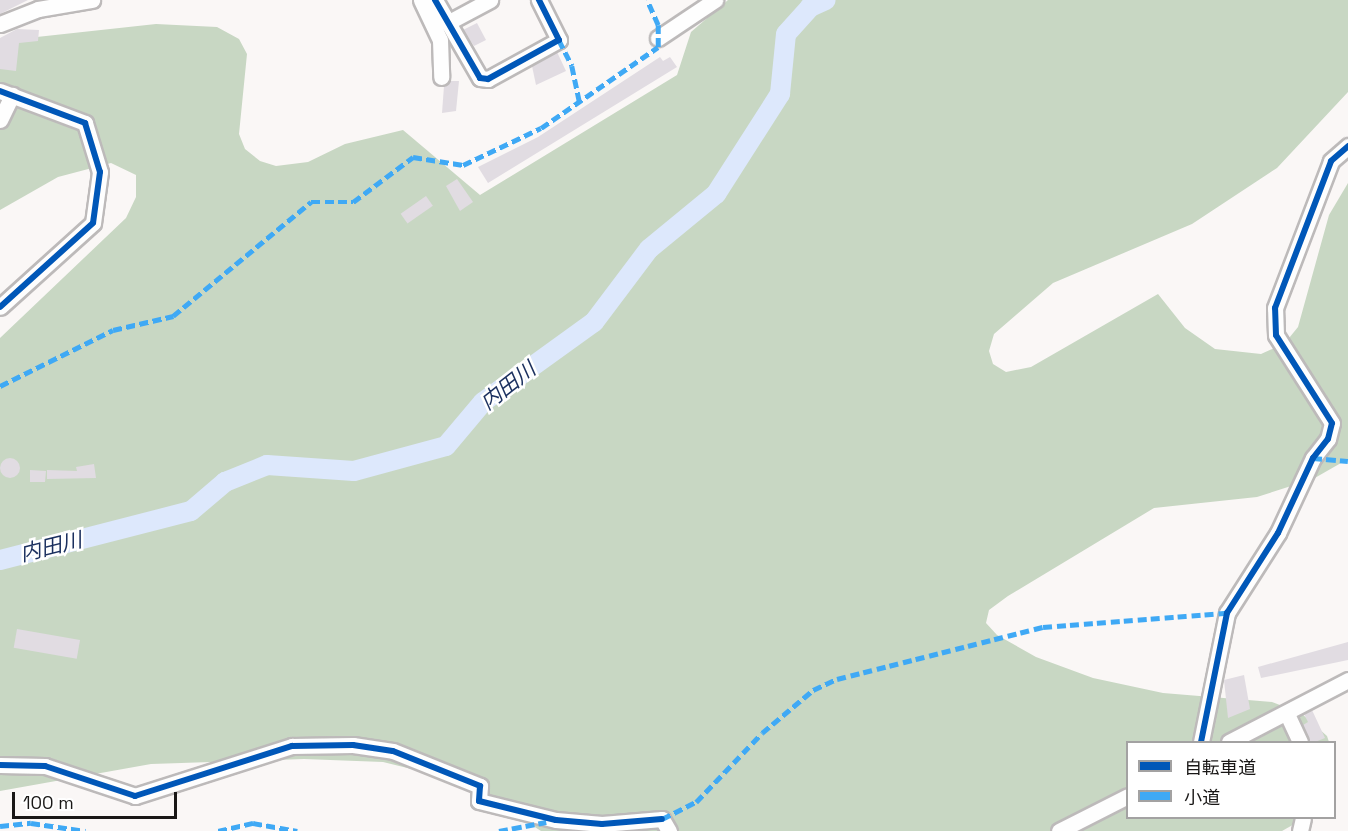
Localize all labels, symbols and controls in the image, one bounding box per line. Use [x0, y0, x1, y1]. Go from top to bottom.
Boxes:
water label: 内田川 [475, 357, 541, 415]
water label: 内田川 [17, 527, 85, 567]
legend [1126, 741, 1336, 819]
text: 自転車道 [1184, 756, 1256, 779]
scale bar [15, 780, 180, 818]
text: 小道 [1184, 786, 1220, 809]
text: 100 m [23, 791, 74, 814]

